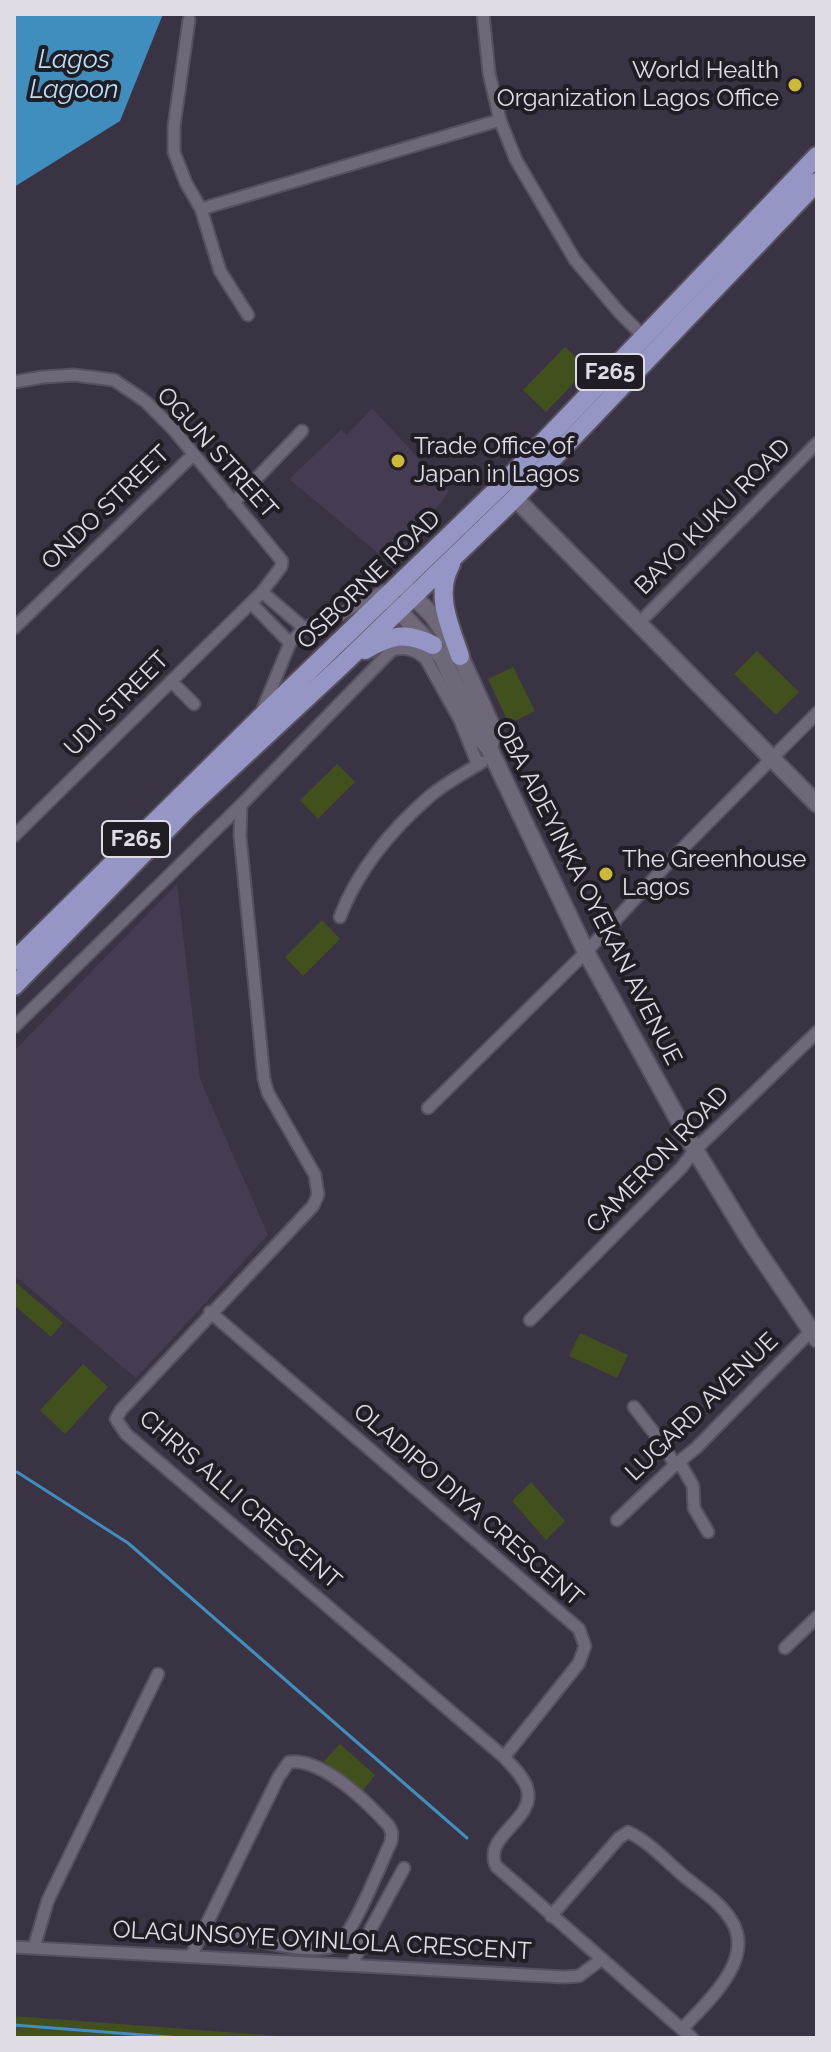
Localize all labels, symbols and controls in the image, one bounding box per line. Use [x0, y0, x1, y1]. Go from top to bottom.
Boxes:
water label: Lagos Lagoon [29, 44, 119, 106]
place label: World Health Organization Lagos Office [497, 57, 779, 113]
marker: World Health Organization Lagos Office [786, 76, 804, 94]
road number: F265 [576, 354, 644, 390]
street label: OGUN STREET [151, 381, 283, 525]
place label: Trade Office of Japan in Lagos [414, 433, 580, 489]
street label: BAYO KUKU ROAD [629, 433, 797, 601]
street label: ONDO STREET [36, 440, 176, 576]
marker: Trade Office of Japan in Lagos [389, 452, 407, 470]
street label: OSBORNE ROAD [291, 504, 447, 656]
street label: UDI STREET [59, 646, 175, 762]
street label: OBA ADEYINKA OYEKAN AVENUE [488, 716, 688, 1070]
road number: F265 [102, 821, 170, 857]
place label: The Greenhouse Lagos [622, 846, 806, 902]
marker: The Greenhouse Lagos [597, 865, 615, 883]
street label: CAMERON ROAD [581, 1081, 735, 1239]
street label: LUGARD AVENUE [620, 1327, 784, 1487]
street label: OLADIPO DIYA CRESCENT [347, 1397, 589, 1613]
street label: CHRIS ALLI CRESCENT [133, 1404, 347, 1596]
street label: OLAGUNSOYE OYINLOLA CRESCENT [112, 1916, 532, 1966]

